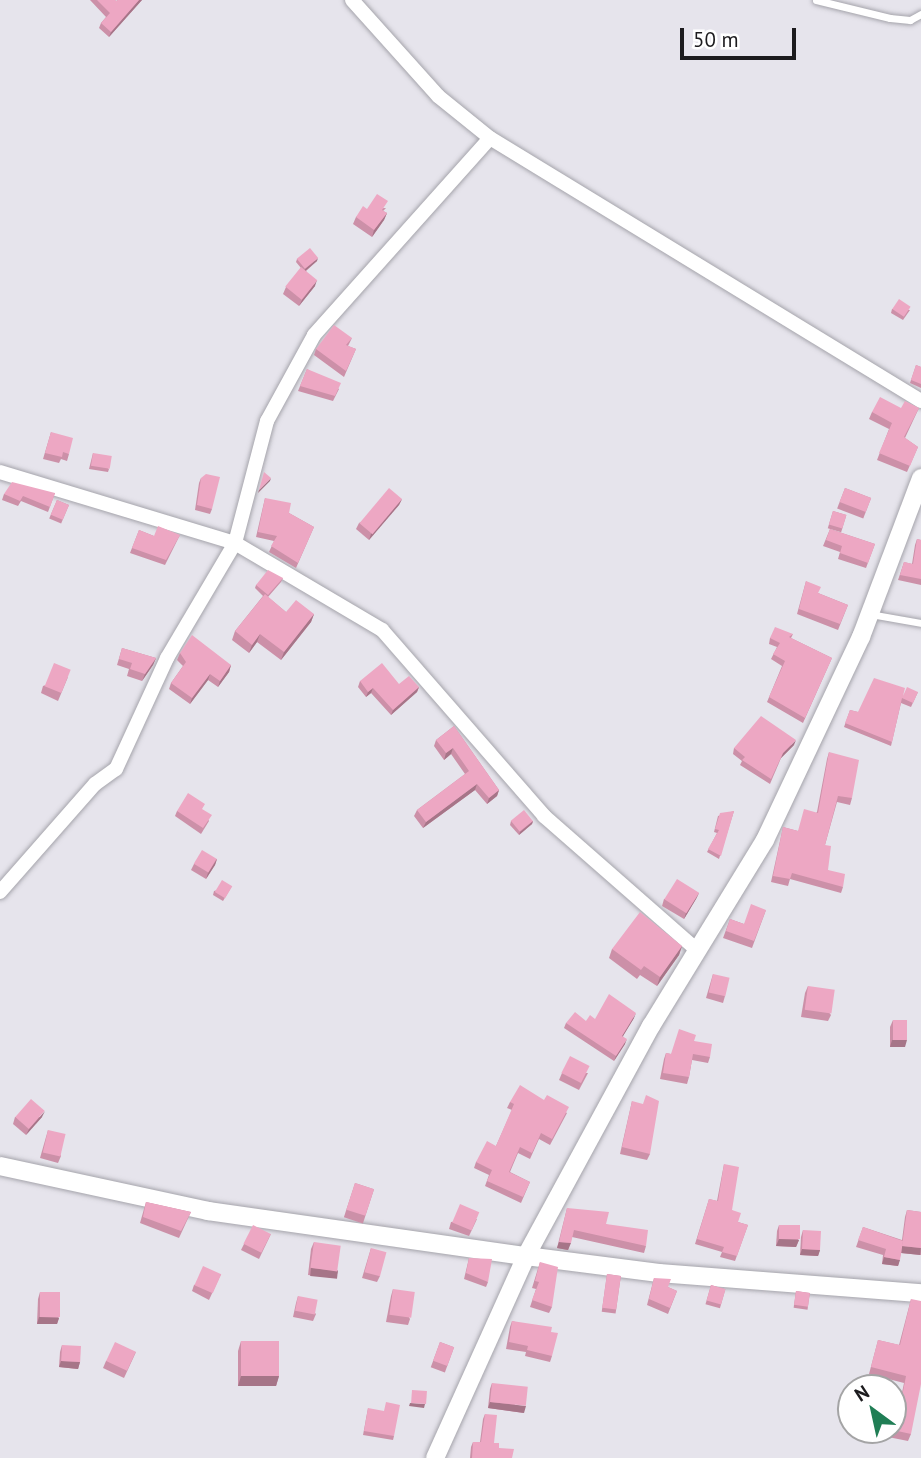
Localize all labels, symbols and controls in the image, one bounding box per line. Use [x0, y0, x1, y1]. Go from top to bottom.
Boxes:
scale bar [683, 14, 799, 58]
text: 50 m [693, 26, 739, 53]
north arrow [837, 1374, 907, 1444]
text: N [850, 1380, 873, 1407]

